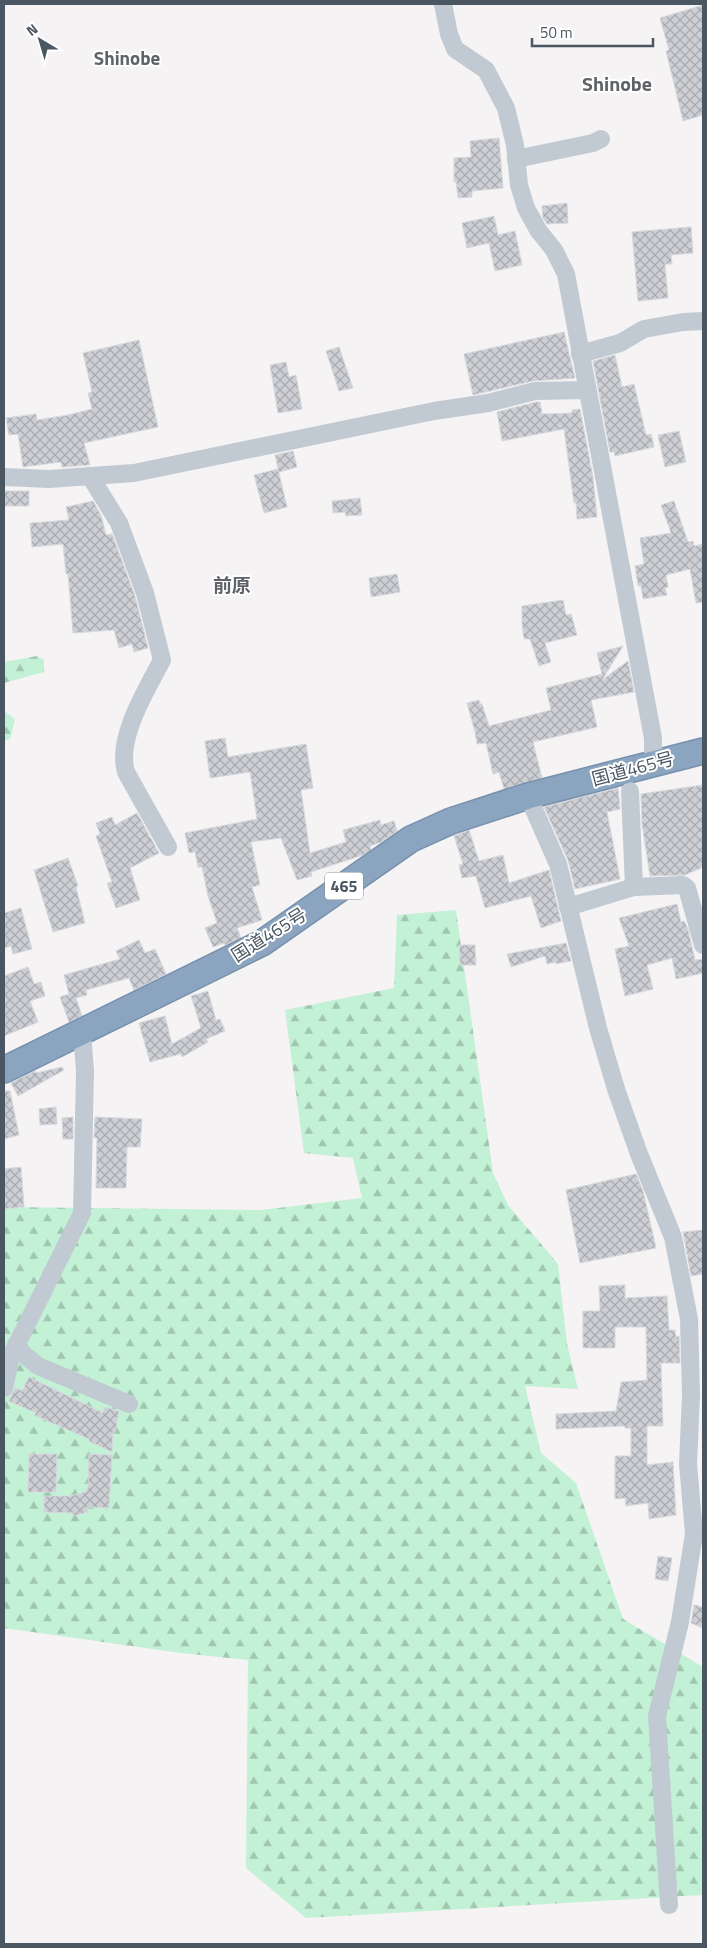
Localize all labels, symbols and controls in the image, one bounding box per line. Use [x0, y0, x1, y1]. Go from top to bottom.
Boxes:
north arrow [15, 15, 65, 65]
scale bar [532, 15, 653, 47]
text: N [21, 18, 42, 41]
text: 50 m [540, 21, 573, 44]
district label: Shinobe [94, 43, 161, 72]
district label: Shinobe [582, 68, 652, 99]
district label: 前原 [213, 570, 251, 599]
street label: 国道465号 [589, 745, 677, 792]
road number: 465 [325, 872, 363, 899]
street label: 国道465号 [226, 901, 312, 968]

